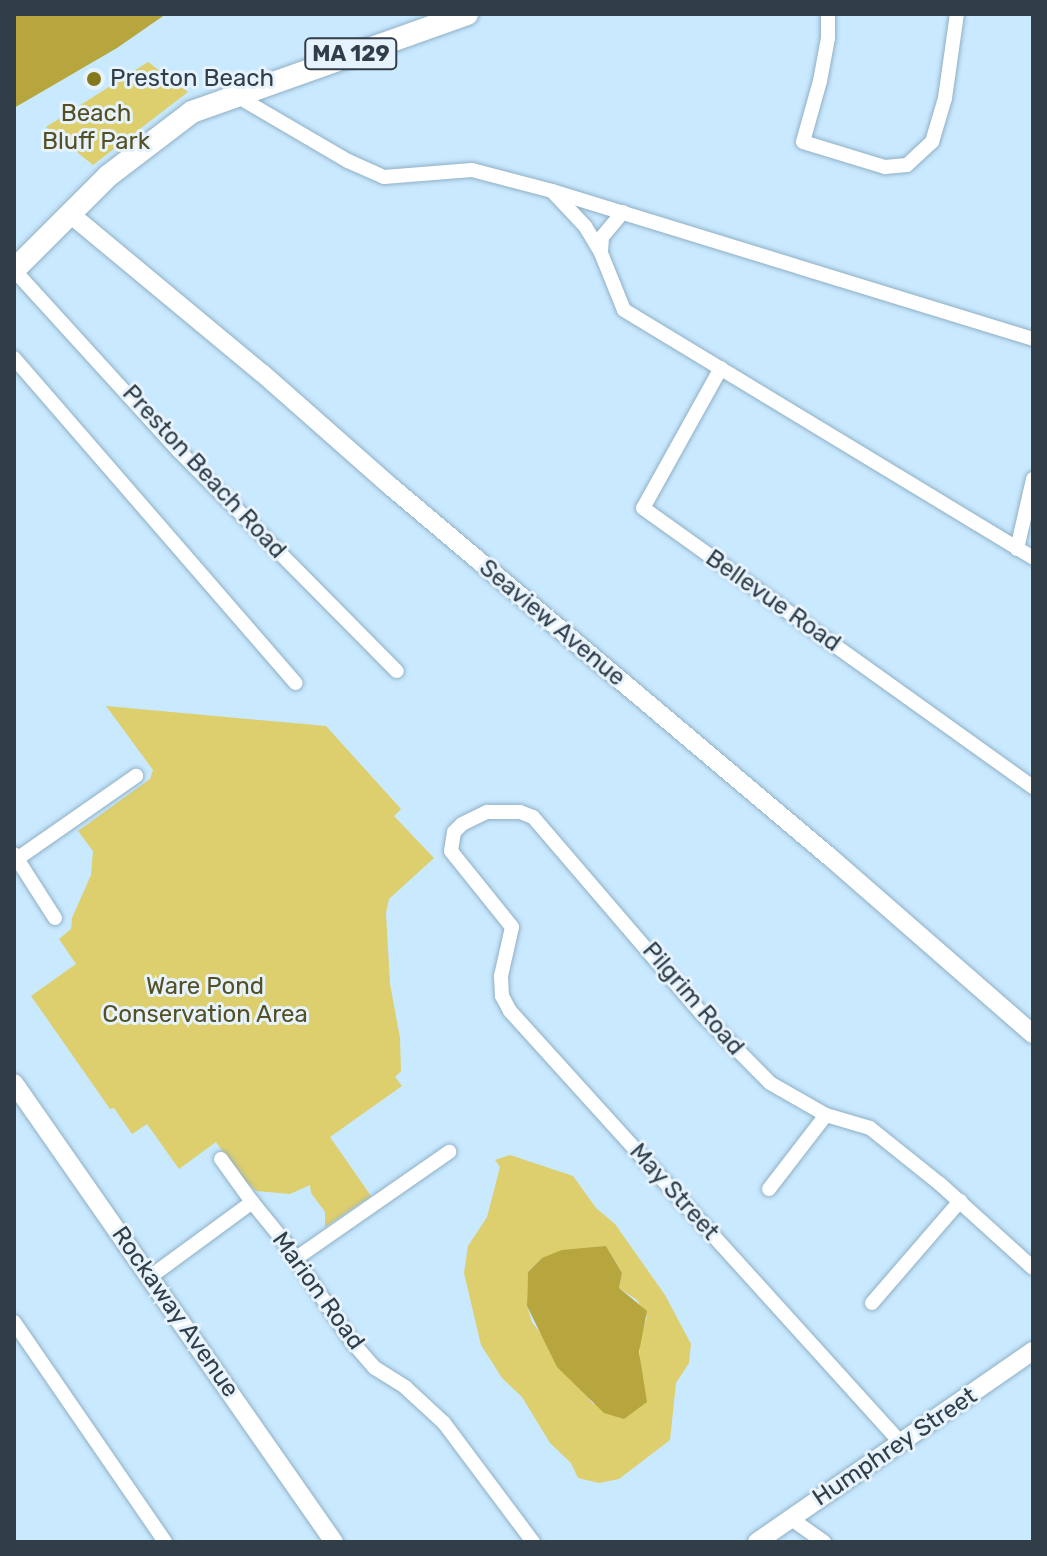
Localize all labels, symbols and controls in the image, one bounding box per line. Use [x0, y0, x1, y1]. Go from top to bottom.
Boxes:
road number: MA 129 [303, 36, 399, 72]
place label: Preston Beach [110, 65, 274, 93]
marker: Preston Beach [85, 70, 103, 88]
park label: Beach Bluff Park [42, 100, 150, 156]
street label: Preston Beach Road [116, 379, 292, 565]
street label: Bellevue Road [700, 544, 846, 658]
street label: Seaview Avenue [473, 553, 631, 693]
street label: Pilgrim Road [636, 937, 750, 1061]
park label: Ware Pond Conservation Area [102, 973, 308, 1029]
street label: May Street [623, 1138, 725, 1246]
street label: Rockaway Avenue [105, 1221, 245, 1403]
street label: Marion Road [266, 1227, 370, 1355]
street label: Humphrey Street [807, 1381, 983, 1513]

